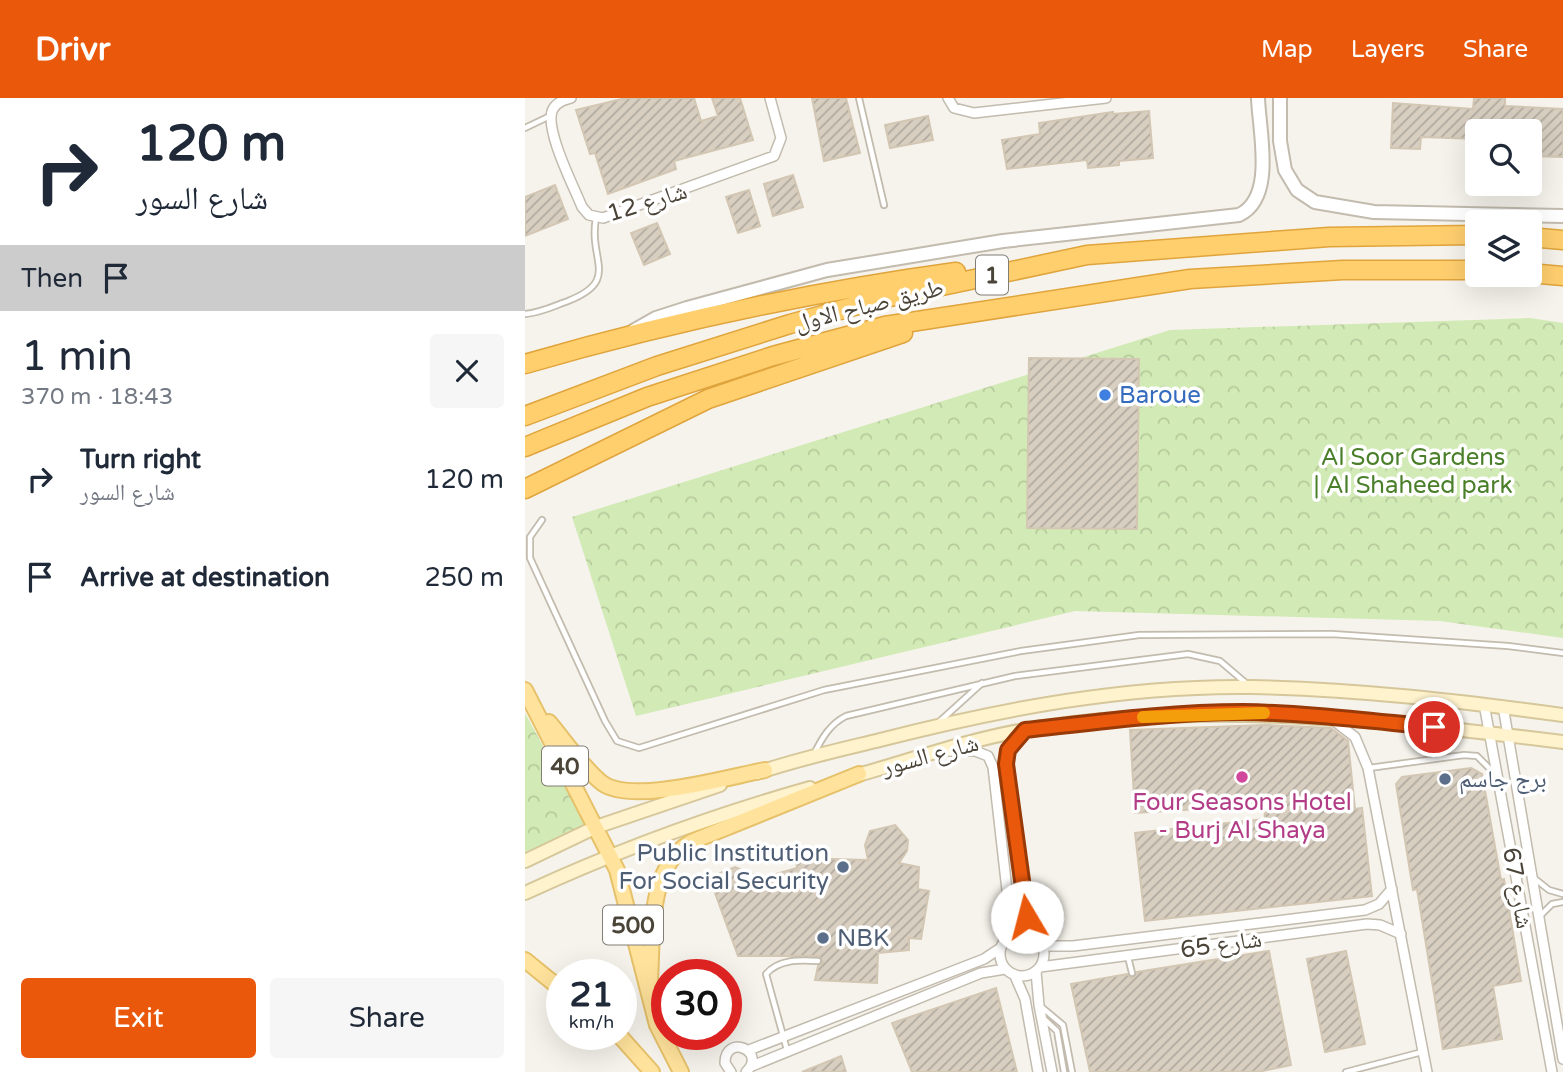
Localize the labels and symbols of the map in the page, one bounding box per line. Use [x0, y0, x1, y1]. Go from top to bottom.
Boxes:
street label: شارع 12 [604, 177, 691, 228]
road number: 1 [976, 256, 1008, 294]
street label: طريق صباح الاول [792, 273, 947, 338]
place label: Baroue [1119, 381, 1201, 410]
marker: Baroue [1097, 387, 1113, 403]
park label: Al Soor Gardens | Al Shaheed park [1313, 443, 1513, 500]
pin [1404, 697, 1464, 757]
street label: شارع السور [878, 729, 982, 783]
road number: 40 [542, 746, 588, 786]
place label: برج جاسم [1459, 765, 1547, 795]
marker: Four Seasons Hotel - Burj Al Shaya [1234, 769, 1250, 785]
marker: برج جاسم [1437, 771, 1453, 787]
place label: Four Seasons Hotel - Burj Al Shaya [1132, 788, 1352, 845]
place label: Public Institution For Social Security [619, 839, 829, 896]
street label: شارع 67 [1496, 845, 1539, 931]
marker: Public Institution For Social Security [835, 859, 851, 875]
position arrow [990, 880, 1064, 954]
road number: 500 [603, 905, 663, 944]
place label: NBK [837, 924, 889, 953]
street label: شارع 65 [1178, 924, 1264, 965]
marker: NBK [815, 930, 831, 946]
speed limit sign: 30 [651, 959, 742, 1050]

